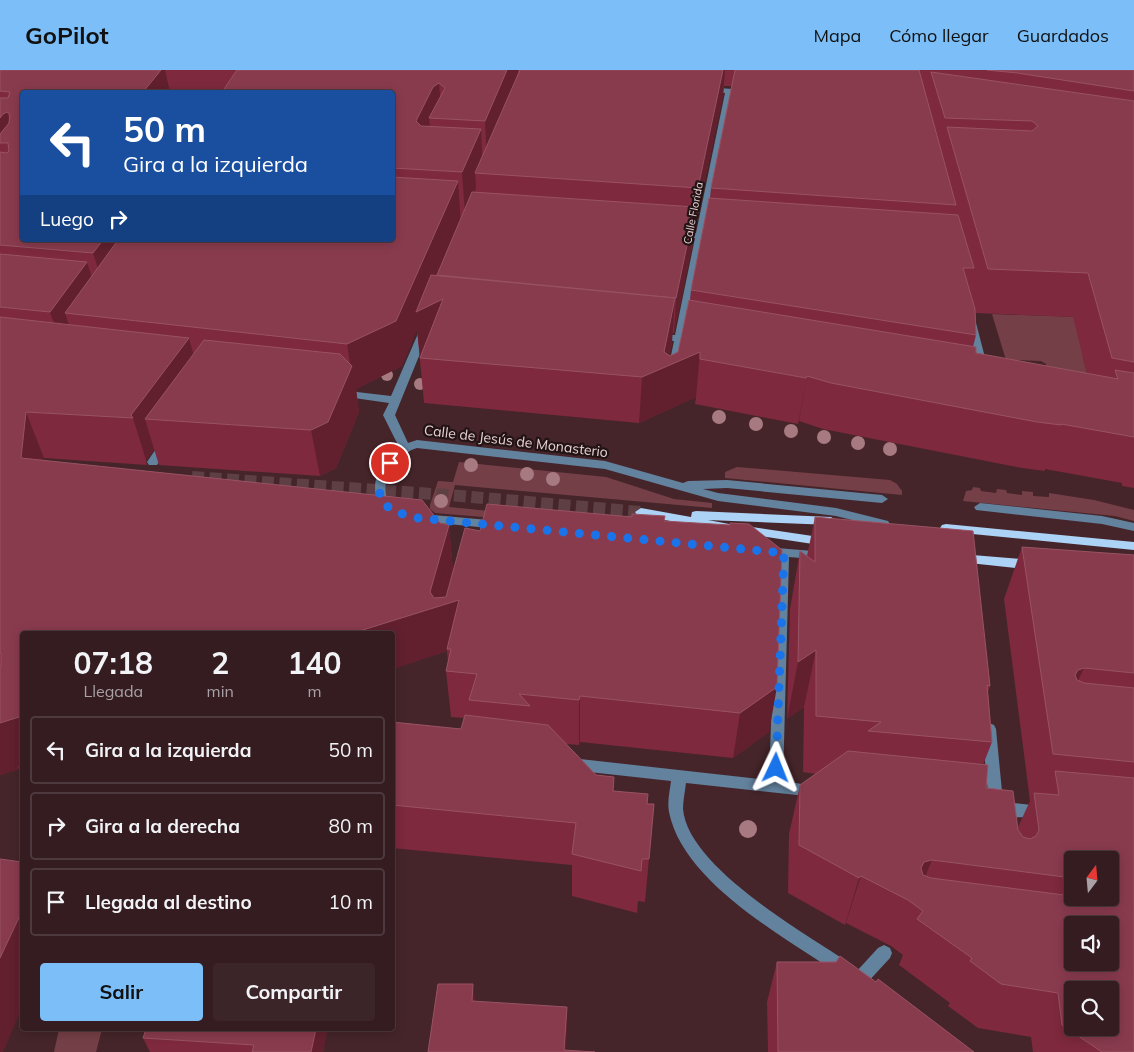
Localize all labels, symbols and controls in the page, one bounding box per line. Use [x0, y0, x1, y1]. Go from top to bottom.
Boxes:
text: GoPilot [25, 20, 109, 50]
text: Mapa [813, 24, 861, 47]
text: Cómo llegar [889, 24, 989, 47]
text: Guardados [1017, 24, 1109, 47]
text: 50 m [123, 107, 206, 151]
icon: left [40, 110, 105, 175]
text: Gira a la izquierda [123, 150, 308, 178]
street label: Calle Florida [680, 181, 706, 245]
icon: right [104, 205, 132, 233]
text: Luego [40, 207, 94, 231]
street label: Calle de Jesús de Monasterio [423, 421, 609, 461]
pin [369, 442, 411, 484]
icon: arrive [376, 449, 404, 477]
text: 07:18 [74, 644, 153, 682]
text: 2 [211, 644, 229, 682]
text: 140 [287, 644, 341, 682]
text: Llegada [83, 681, 143, 701]
text: min [207, 681, 234, 701]
text: m [307, 681, 321, 701]
icon: left [42, 736, 70, 764]
text: Gira a la izquierda [85, 738, 251, 762]
text: 50 m [329, 738, 373, 762]
position arrow [749, 741, 801, 793]
icon: right [42, 812, 70, 840]
text: Gira a la derecha [85, 814, 240, 838]
text: 80 m [329, 814, 373, 838]
north arrow [1064, 851, 1119, 906]
map controls [1064, 851, 1119, 1036]
icon: arrive [42, 888, 70, 916]
text: Llegada al destino [85, 890, 252, 914]
text: 10 m [329, 890, 373, 914]
button: sound [1064, 916, 1119, 971]
button: Salir [40, 963, 203, 1021]
button: Compartir [213, 963, 375, 1021]
button: search [1064, 981, 1119, 1036]

